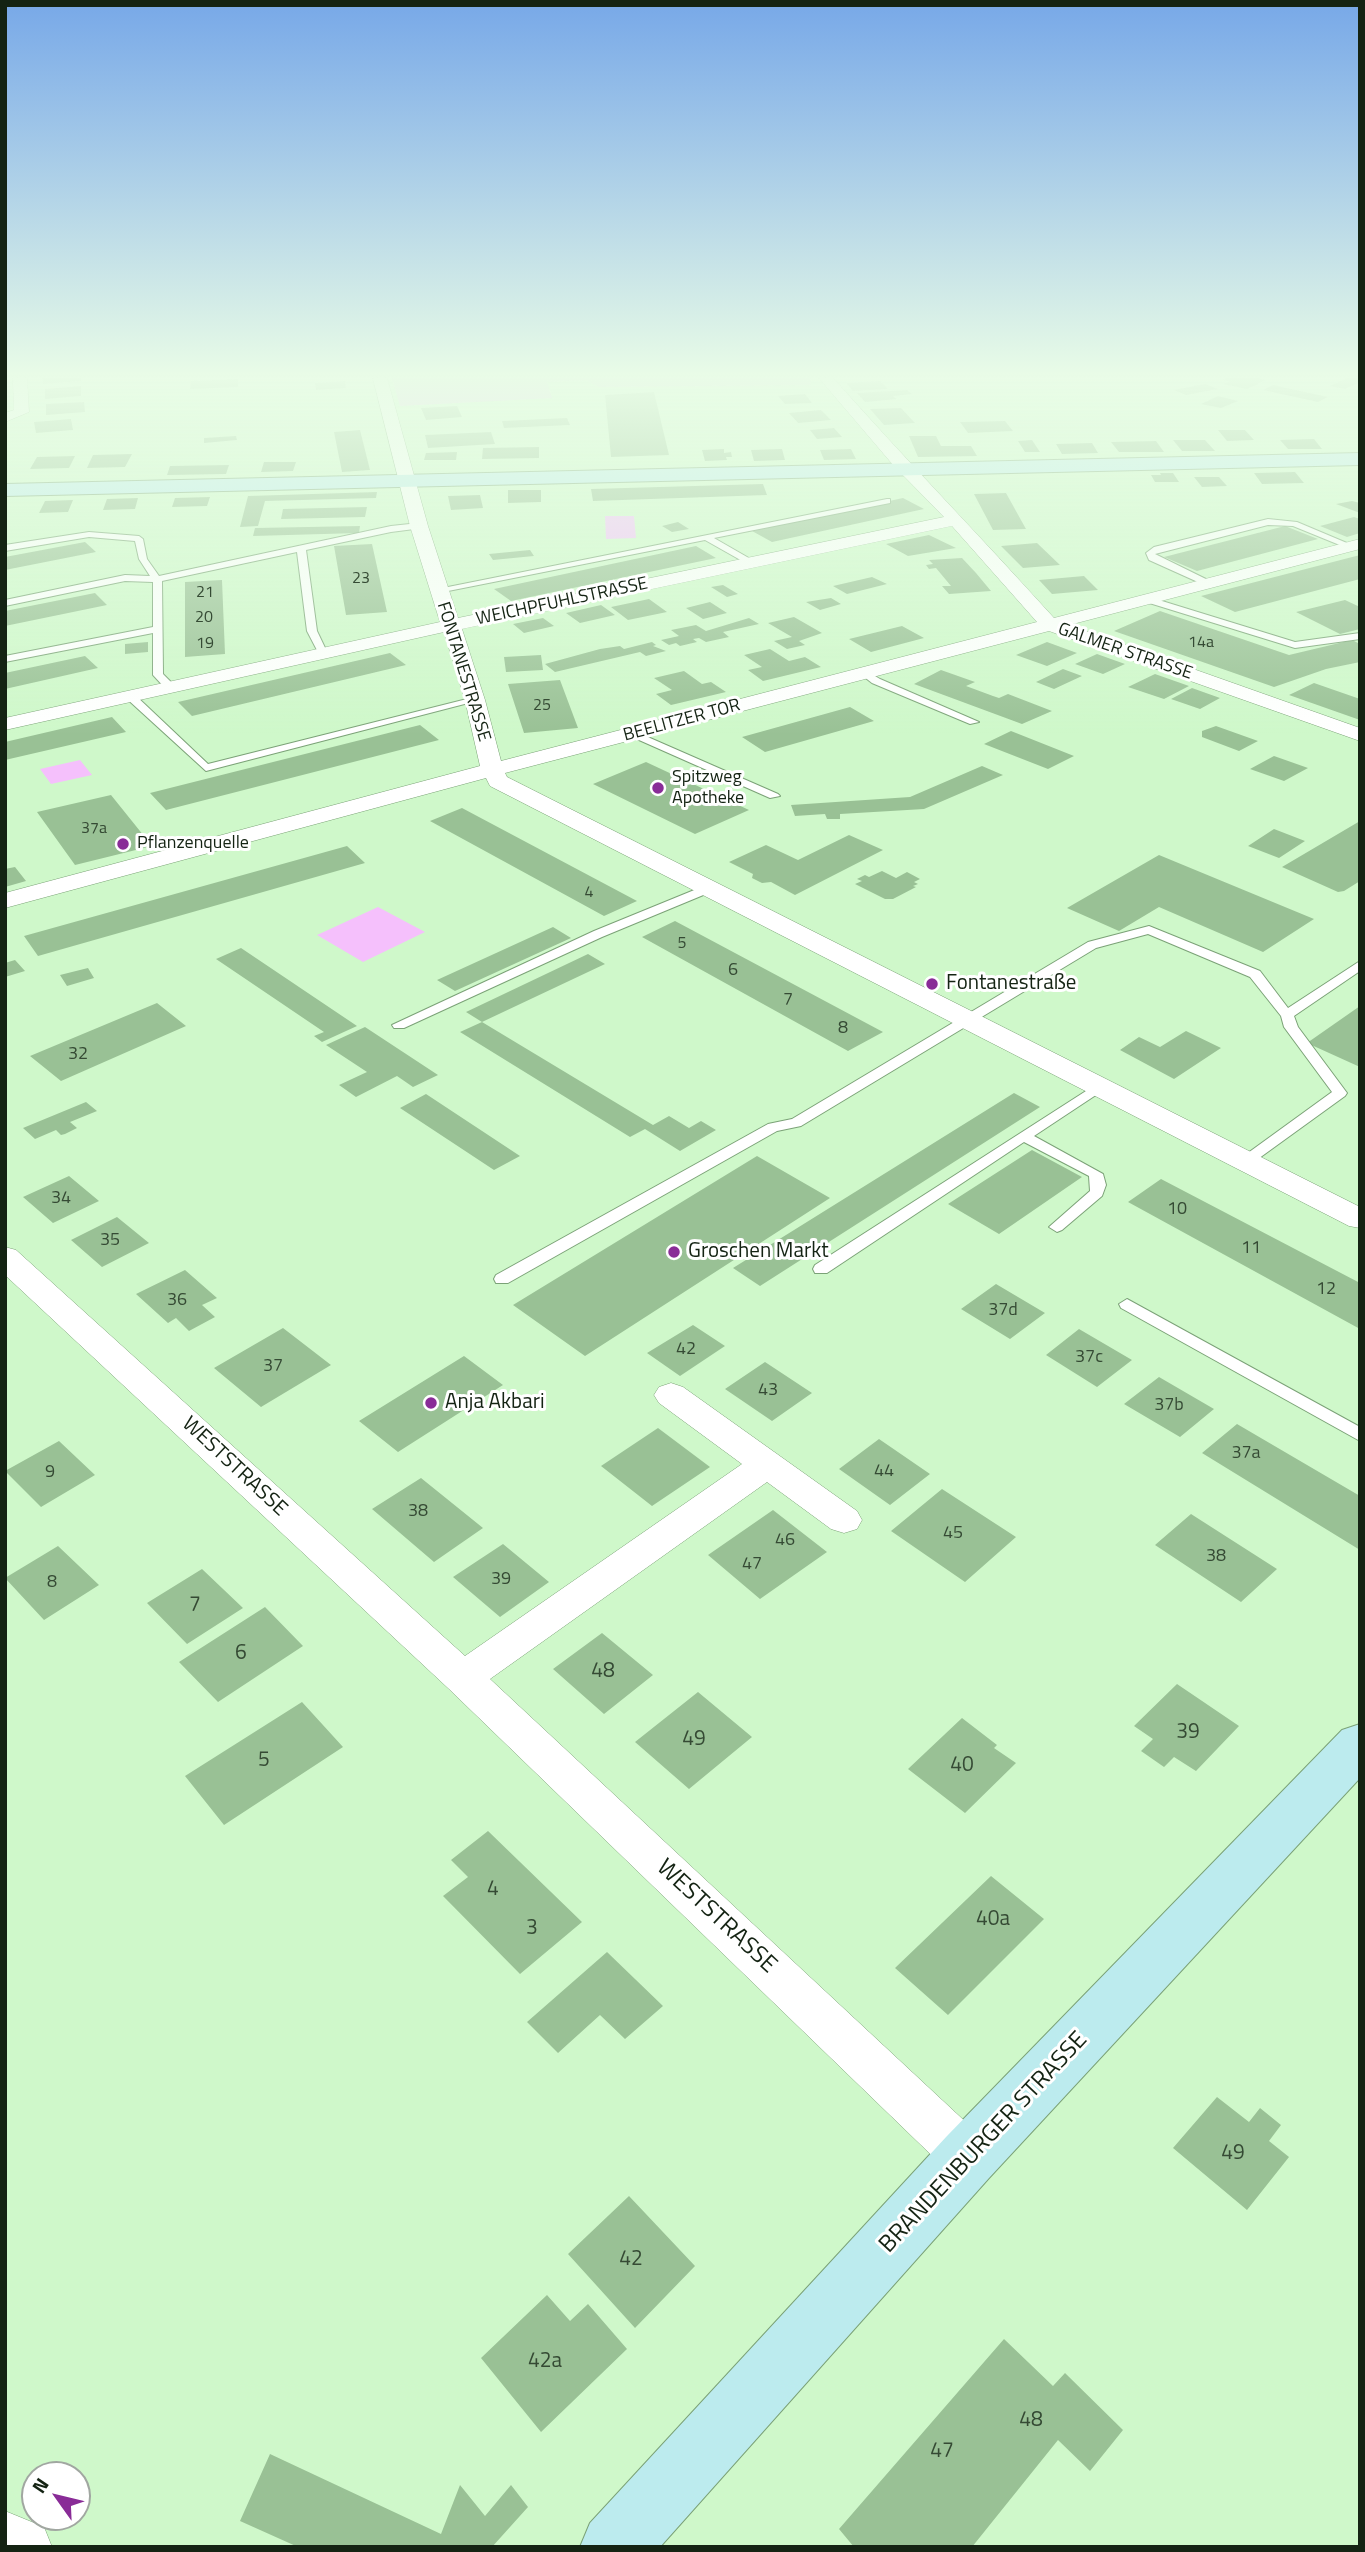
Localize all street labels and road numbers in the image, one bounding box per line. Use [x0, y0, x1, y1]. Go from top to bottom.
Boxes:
street label: WEICHPFUHLSTRASSE [474, 573, 650, 631]
street label: FONTANESTRASSE [431, 600, 495, 744]
street label: GALMER STRASSE [1055, 619, 1195, 685]
street label: BEELITZER TOR [621, 695, 743, 747]
street label: WESTSTRASSE [176, 1412, 292, 1522]
street label: WESTSTRASSE [650, 1854, 782, 1980]
street label: BRANDENBURGER STRASSE [874, 2027, 1094, 2259]

